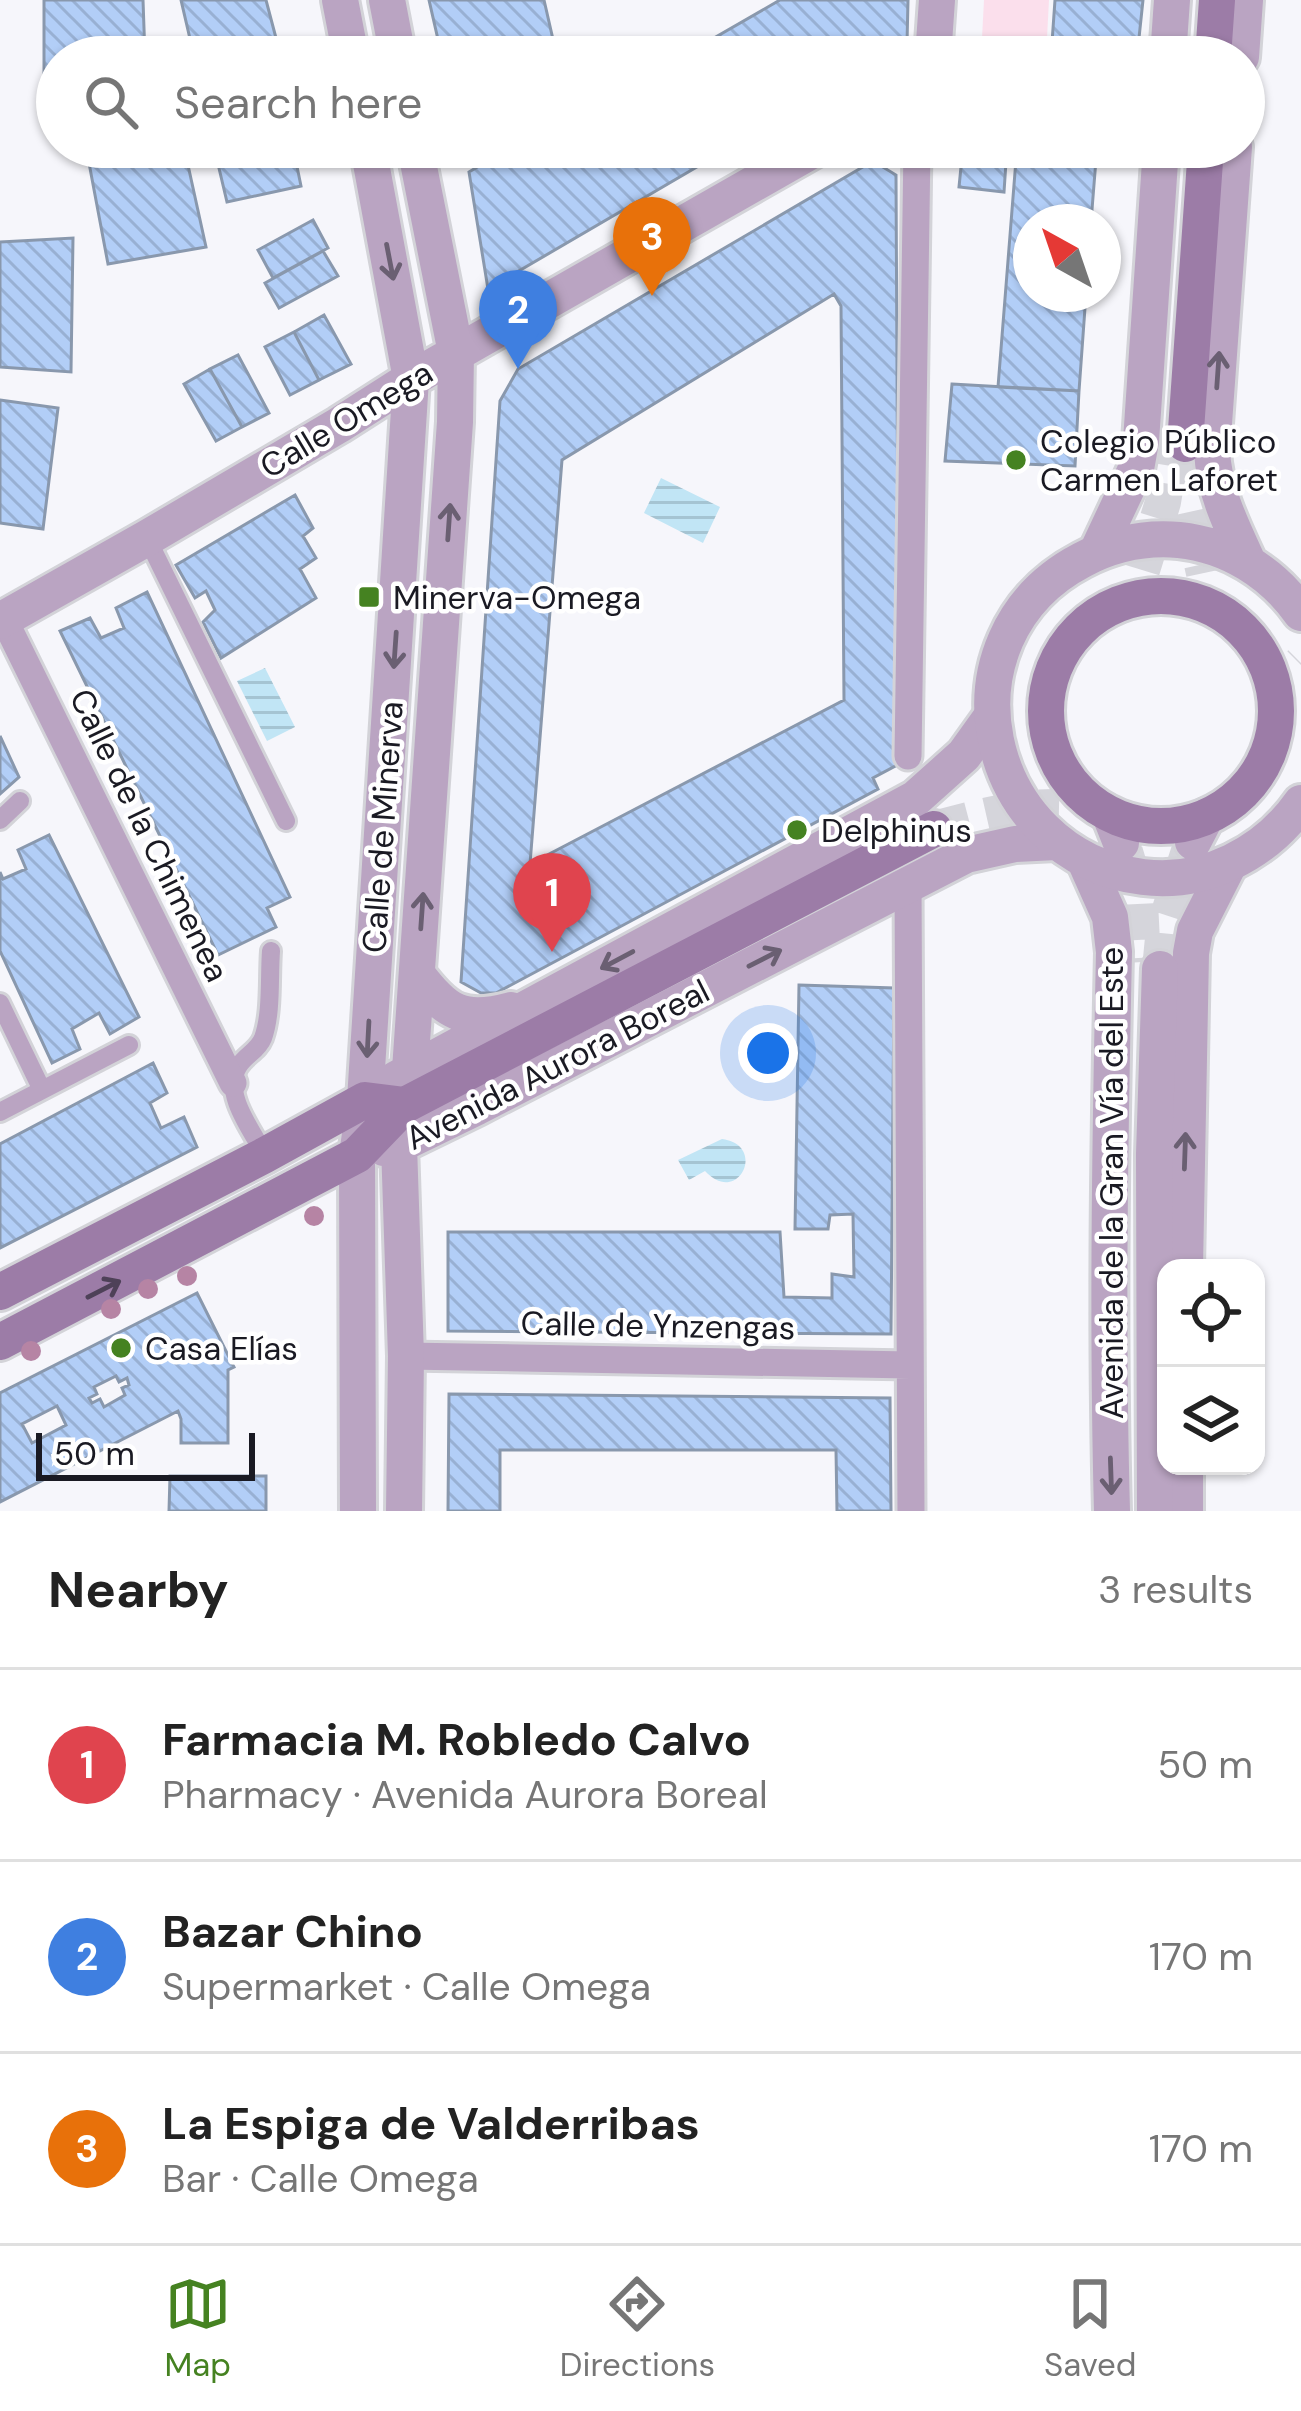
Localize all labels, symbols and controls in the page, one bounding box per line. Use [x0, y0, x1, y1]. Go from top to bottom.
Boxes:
search box [36, 36, 1265, 168]
icon: search [78, 69, 144, 135]
text: Search here [174, 73, 422, 132]
pin: 3 [613, 197, 691, 296]
north arrow [1013, 204, 1121, 312]
one-way arrow [380, 241, 402, 280]
pin: 2 [479, 270, 557, 369]
street label: Calle Omega [252, 351, 440, 488]
one-way arrow [1207, 351, 1230, 390]
place label: Colegio Público Carmen Laforet [1040, 420, 1278, 501]
marker: Colegio Público Carmen Laforet [1003, 447, 1029, 473]
one-way arrow [437, 503, 460, 542]
place label: Minerva-Omega [393, 576, 641, 619]
marker: Minerva-Omega [356, 584, 382, 610]
one-way arrow [384, 629, 407, 668]
street label: Calle de la Chimenea [60, 682, 239, 989]
street label: Calle de Minerva [352, 700, 413, 954]
place label: Delphinus [821, 809, 972, 852]
marker: Delphinus [784, 817, 810, 843]
pin: 1 [513, 853, 591, 952]
one-way arrow [410, 892, 433, 931]
one-way arrow [747, 945, 783, 968]
street label: Avenida de la Gran Vía del Este [1090, 947, 1133, 1419]
one-way arrow [600, 949, 635, 972]
street label: Avenida Aurora Boreal [398, 969, 716, 1160]
one-way arrow [356, 1019, 379, 1058]
your location [738, 1023, 798, 1083]
one-way arrow [1174, 1132, 1197, 1171]
map controls [1157, 1259, 1265, 1475]
button: locate [1157, 1259, 1265, 1367]
one-way arrow [86, 1276, 121, 1299]
street label: Calle de Ynzengas [520, 1302, 796, 1349]
place label: Casa Elías [145, 1327, 298, 1370]
marker: Casa Elías [108, 1335, 134, 1361]
button: layers [1157, 1367, 1265, 1475]
scale bar [36, 1427, 255, 1480]
text: 50 m [54, 1432, 135, 1475]
one-way arrow [1100, 1456, 1123, 1495]
text: Nearby [48, 1556, 229, 1623]
text: 3 results [1098, 1564, 1253, 1615]
text: Farmacia M. Robledo Calvo [162, 1710, 751, 1769]
text: 1 [80, 1739, 94, 1790]
text: 50 m [1157, 1739, 1253, 1790]
text: Pharmacy · Avenida Aurora Boreal [162, 1769, 768, 1820]
text: Bazar Chino [162, 1902, 423, 1961]
text: 2 [76, 1931, 98, 1982]
text: 170 m [1149, 1931, 1253, 1982]
text: Supermarket · Calle Omega [162, 1961, 651, 2012]
text: La Espiga de Valderribas [162, 2094, 700, 2153]
text: 3 [75, 2123, 99, 2174]
text: 170 m [1149, 2123, 1253, 2174]
text: Bar · Calle Omega [162, 2153, 479, 2204]
tab: Map [164, 2271, 231, 2386]
tab: Directions [560, 2271, 715, 2386]
tab: Saved [1044, 2271, 1137, 2386]

